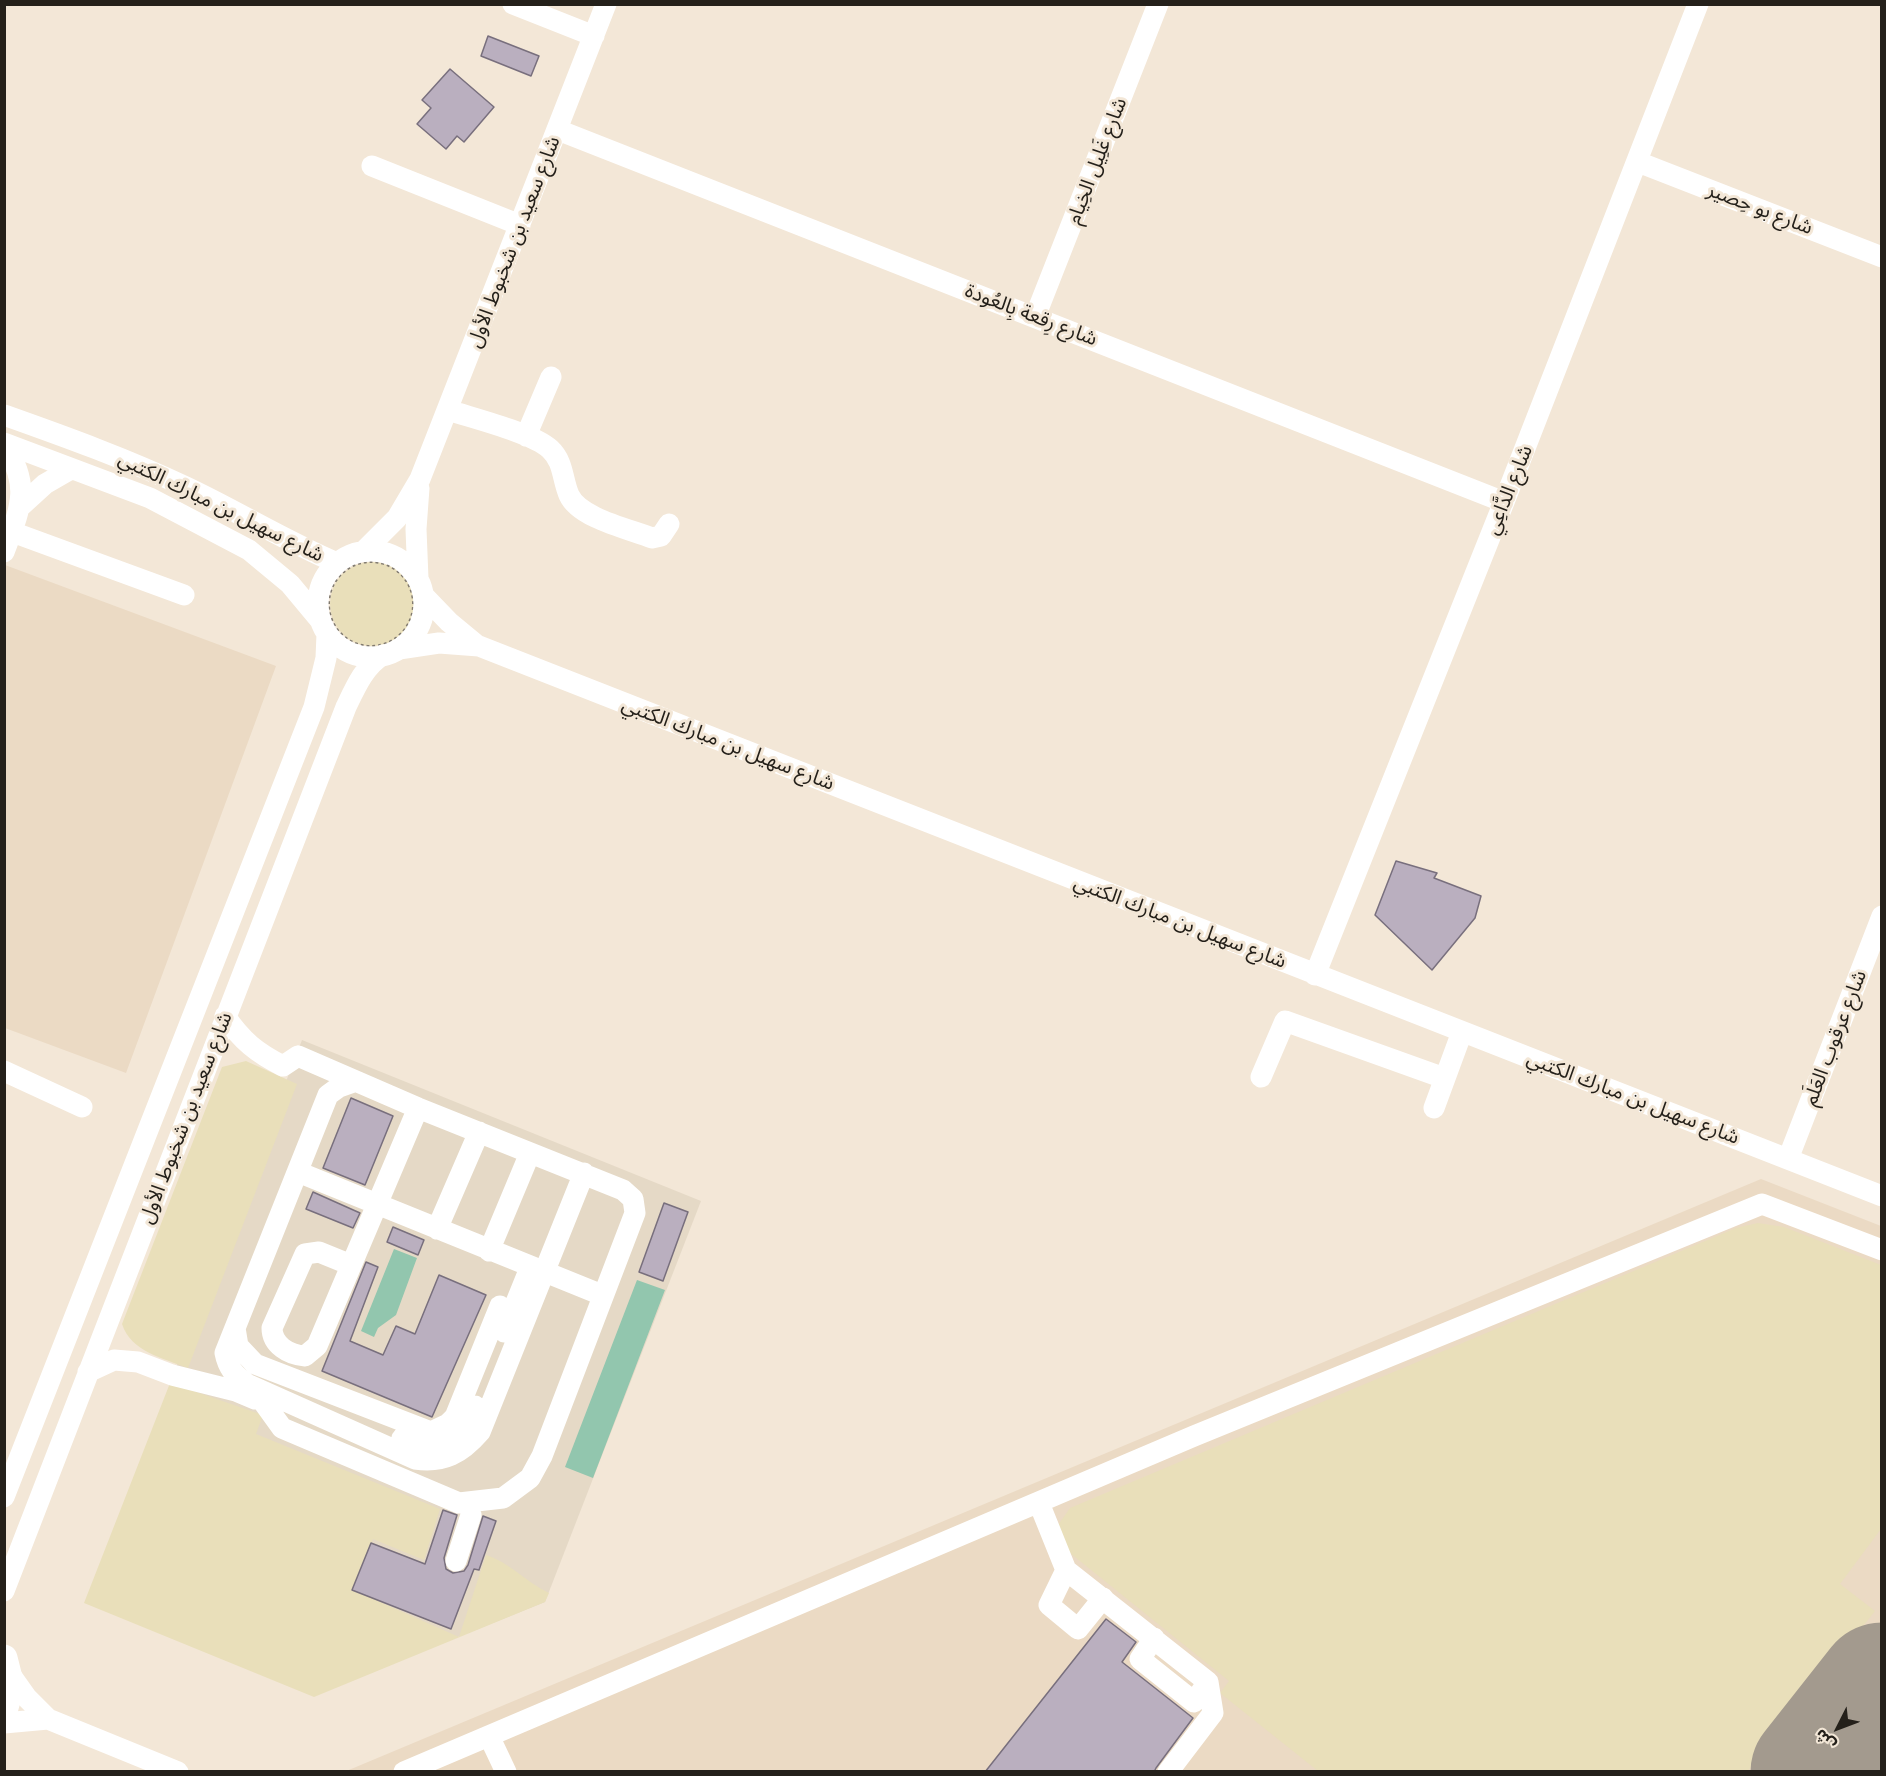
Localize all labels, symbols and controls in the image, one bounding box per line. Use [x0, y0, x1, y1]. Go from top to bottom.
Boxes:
street label: شارع غَلِيل الخِيام [1062, 94, 1132, 228]
street label: شارع سعيد بن شخبوط الأول [463, 133, 565, 351]
street label: شارع بو حِصير [1704, 178, 1816, 240]
street label: شارع رِقعة بِالعُودة [962, 279, 1100, 351]
street label: شارع الدَّاعِي [1480, 442, 1538, 538]
street label: شارع سهيل بن مبارك الكتبي [114, 447, 328, 567]
street label: شارع سهيل بن مبارك الكتبي [618, 692, 838, 796]
street label: شارع سهيل بن مبارك الكتبي [1070, 870, 1290, 974]
street label: شارع عرقوب العَلَم [1798, 967, 1872, 1109]
street label: شارع سعيد بن شخبوط الأول [135, 1009, 237, 1227]
street label: شارع سهيل بن مبارك الكتبي [1523, 1046, 1743, 1150]
north arrow [1808, 1698, 1868, 1758]
text: ش [1810, 1725, 1839, 1755]

